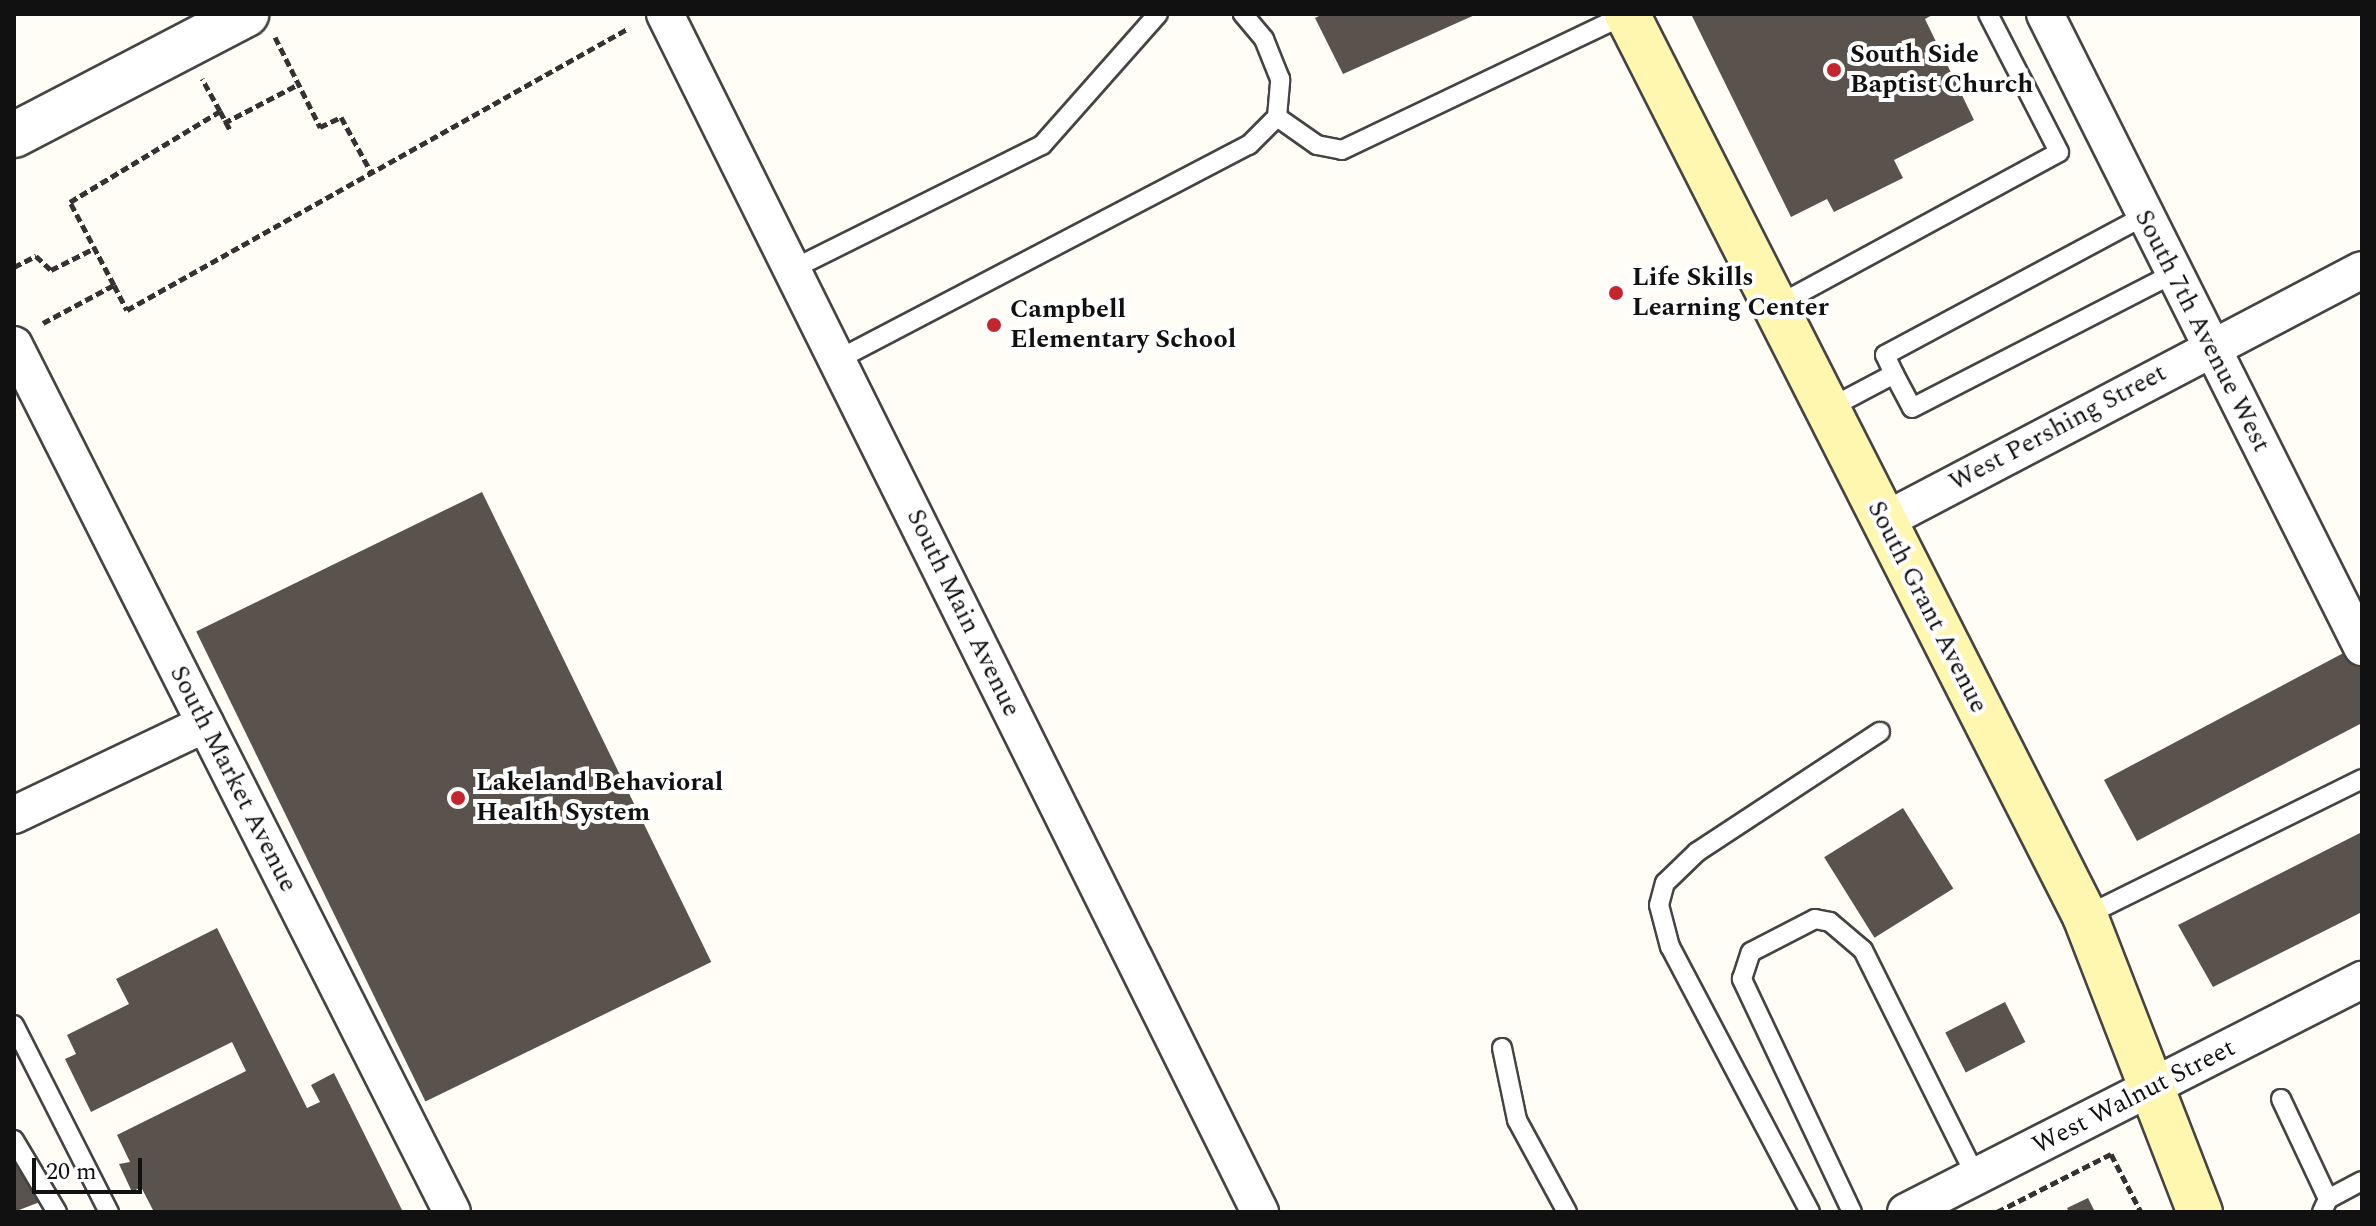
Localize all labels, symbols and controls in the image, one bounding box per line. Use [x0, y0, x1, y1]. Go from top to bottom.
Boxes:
place label: South Side Baptist Church [1850, 39, 2033, 100]
marker: South Side Baptist Church [1825, 61, 1843, 79]
street label: South 7th Avenue West [2127, 205, 2277, 457]
place label: Life Skills Learning Center [1632, 262, 1829, 324]
marker: Life Skills Learning Center [1607, 284, 1625, 302]
place label: Campbell Elementary School [1010, 294, 1236, 356]
marker: Campbell Elementary School [985, 316, 1003, 334]
street label: West Pershing Street [1944, 358, 2172, 498]
street label: South Grant Avenue [1860, 496, 1994, 718]
street label: South Main Avenue [899, 504, 1027, 722]
street label: South Market Avenue [162, 661, 304, 897]
place label: Lakeland Behavioral Health System [476, 767, 723, 828]
marker: Lakeland Behavioral Health System [447, 787, 469, 809]
street label: West Walnut Street [2028, 1032, 2240, 1162]
scale bar [36, 1142, 146, 1192]
text: 20 m [46, 1154, 97, 1190]

